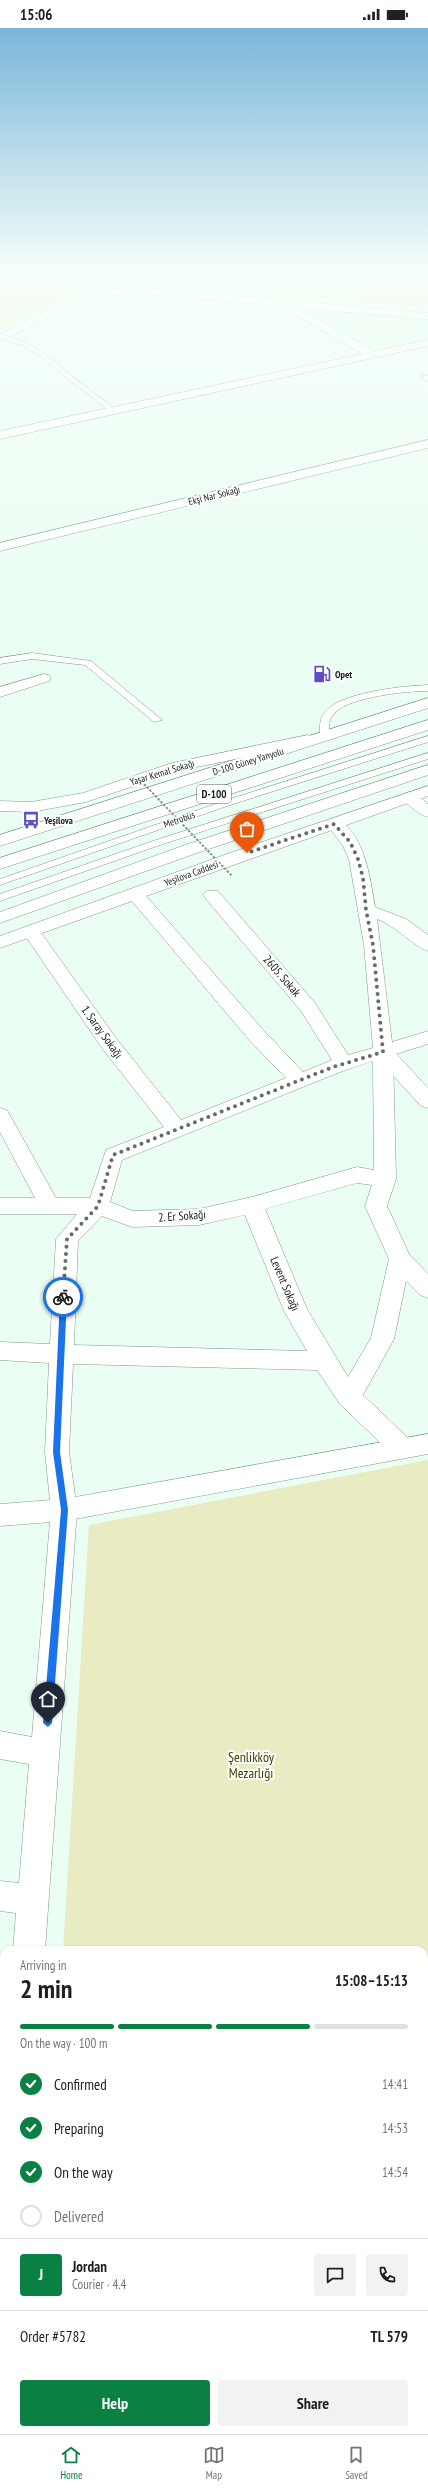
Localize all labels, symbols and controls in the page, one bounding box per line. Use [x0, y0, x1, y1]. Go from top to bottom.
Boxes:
text: 15:06 [20, 5, 52, 24]
street label: Ekşi Nar Sokağı [187, 483, 241, 508]
fuel station icon: Opet [312, 664, 332, 684]
place label: Opet [335, 668, 352, 681]
street label: D-100 Güney Yanyolu [211, 744, 285, 778]
street label: Yaşar Kemal Sokağı [128, 756, 196, 788]
road number: D-100 [197, 785, 231, 803]
street label: Metrobüs [162, 808, 197, 831]
bus stop icon: Yeşilova [21, 810, 41, 830]
pin [230, 812, 264, 853]
place label: Yeşilova [43, 814, 73, 827]
icon: bag [236, 818, 258, 840]
street label: Yeşilova Caddesi [162, 858, 220, 889]
street label: 2605. Sokak [260, 952, 305, 1000]
street label: 1. Saray Sokağı [78, 1002, 127, 1061]
street label: 2. Er Sokağı [158, 1206, 206, 1225]
street label: Levent Sokağı [267, 1254, 304, 1313]
courier [43, 1277, 83, 1317]
icon: bike [52, 1286, 74, 1308]
pin [31, 1682, 65, 1723]
icon: home [37, 1688, 59, 1710]
park label: Şenlikköy Mezarlığı [228, 1748, 275, 1782]
text: Arriving in [20, 1957, 67, 1974]
text: 15:08–15:13 [335, 1971, 408, 1990]
text: 2 min [20, 1972, 73, 2005]
text: On the way · 100 m [20, 2035, 107, 2052]
icon: check [20, 2073, 42, 2095]
text: Confirmed [54, 2075, 107, 2094]
text: 14:41 [382, 2076, 408, 2093]
icon: check [20, 2117, 42, 2139]
text: Preparing [54, 2119, 104, 2138]
text: 14:53 [382, 2120, 408, 2137]
icon: check [20, 2161, 42, 2183]
text: On the way [54, 2163, 113, 2182]
text: 14:54 [382, 2164, 408, 2181]
text: Delivered [54, 2207, 104, 2226]
button: chat [314, 2254, 356, 2296]
button: phone [366, 2254, 408, 2296]
text: Jordan [72, 2257, 107, 2276]
text: J [39, 2265, 43, 2284]
text: Courier · 4.4 [72, 2276, 126, 2293]
text: Order #5782 [20, 2327, 86, 2346]
text: TL 579 [371, 2327, 408, 2346]
button: Help [20, 2380, 210, 2426]
button: Share [218, 2380, 408, 2426]
tab: Home [60, 2444, 83, 2482]
tab: Map [203, 2444, 225, 2482]
tab: Saved [345, 2444, 368, 2482]

